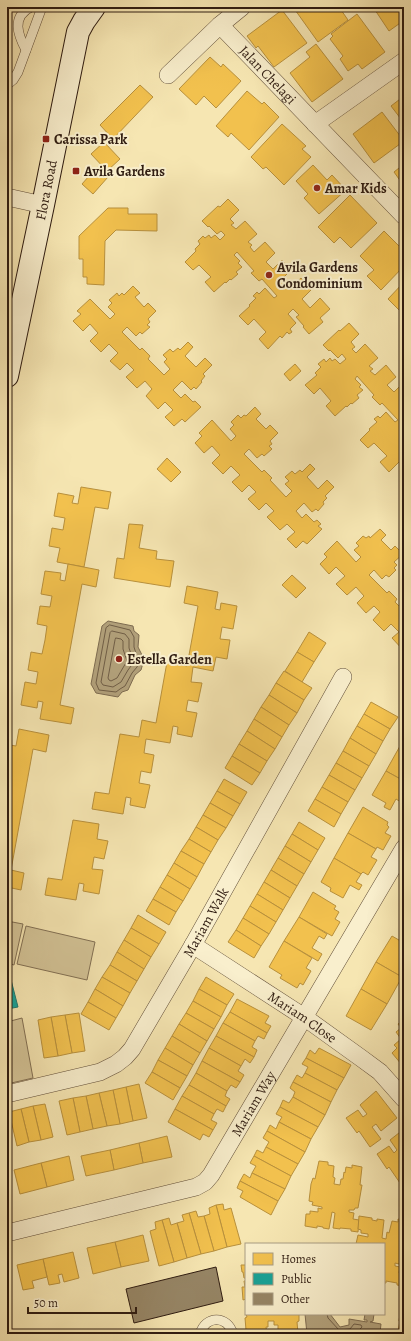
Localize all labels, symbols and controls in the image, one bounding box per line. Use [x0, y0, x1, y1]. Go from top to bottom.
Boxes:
street label: Jalan Chelagi [235, 42, 300, 109]
place label: Carissa Park [54, 130, 128, 149]
marker: Carissa Park [41, 134, 51, 144]
street label: Flora Road [31, 158, 62, 222]
place label: Avila Gardens [83, 162, 165, 181]
marker: Avila Gardens [71, 166, 81, 176]
place label: Amar Kids [324, 179, 387, 198]
marker: Amar Kids [312, 183, 322, 193]
place label: Avila Gardens Condominium [276, 258, 363, 293]
marker: Avila Gardens Condominium [264, 270, 274, 280]
place label: Estella Garden [127, 650, 212, 669]
marker: Estella Garden [114, 654, 124, 664]
street label: Mariam Walk [179, 884, 233, 961]
street label: Mariam Close [264, 987, 341, 1048]
street label: Mariam Way [227, 1067, 281, 1140]
legend [245, 1243, 385, 1315]
text: Homes [281, 1251, 316, 1267]
text: Public [281, 1271, 312, 1287]
scale bar [28, 1289, 136, 1315]
text: Other [281, 1291, 310, 1307]
text: 50 m [34, 1295, 58, 1311]

